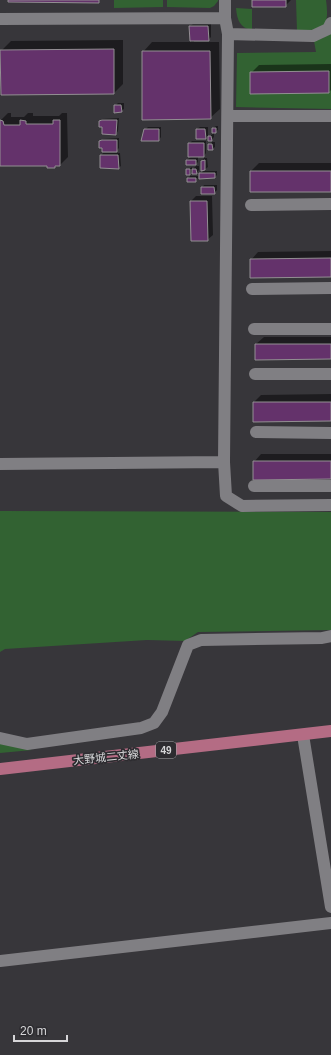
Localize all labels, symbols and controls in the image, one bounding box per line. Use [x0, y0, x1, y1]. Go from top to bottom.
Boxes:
road number: 49 [156, 742, 176, 758]
street label: 大野城二丈線 [73, 748, 139, 766]
scale bar [14, 1017, 67, 1043]
text: 20 m [20, 1024, 47, 1038]

